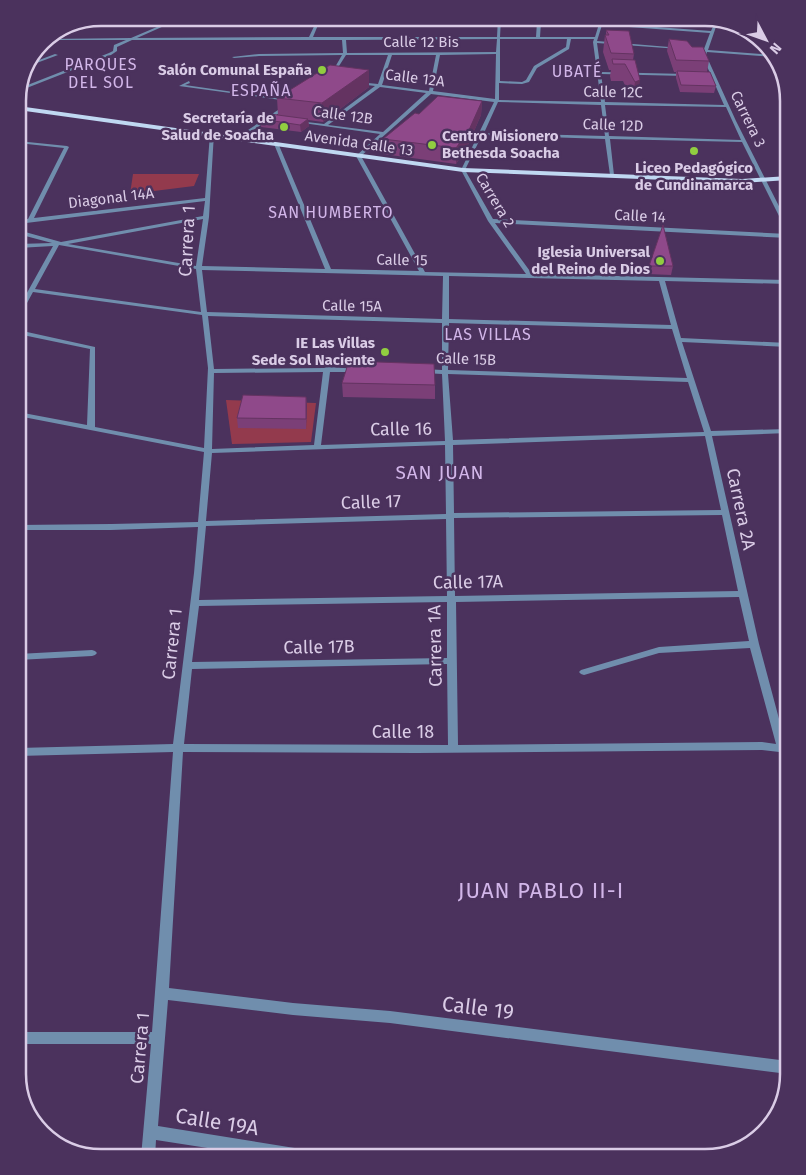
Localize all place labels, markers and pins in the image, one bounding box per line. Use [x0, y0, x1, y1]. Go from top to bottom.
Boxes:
place label: Salón Comunal España [158, 61, 312, 79]
marker: Salón Comunal España [316, 64, 328, 76]
place label: Secretaría de Salud de Soacha [161, 109, 274, 144]
marker: Secretaría de Salud de Soacha [278, 121, 290, 133]
place label: Centro Misionero Bethesda Soacha [442, 127, 560, 162]
marker: Centro Misionero Bethesda Soacha [426, 139, 438, 151]
marker: Liceo Pedagógico de Cundinamarca [688, 145, 700, 157]
place label: Liceo Pedagógico de Cundinamarca [635, 159, 753, 194]
place label: Iglesia Universal del Reino de Dios [531, 243, 651, 278]
marker: Iglesia Universal del Reino de Dios [654, 255, 666, 267]
place label: IE Las Villas Sede Sol Naciente [252, 334, 375, 369]
marker: IE Las Villas Sede Sol Naciente [379, 346, 391, 358]

